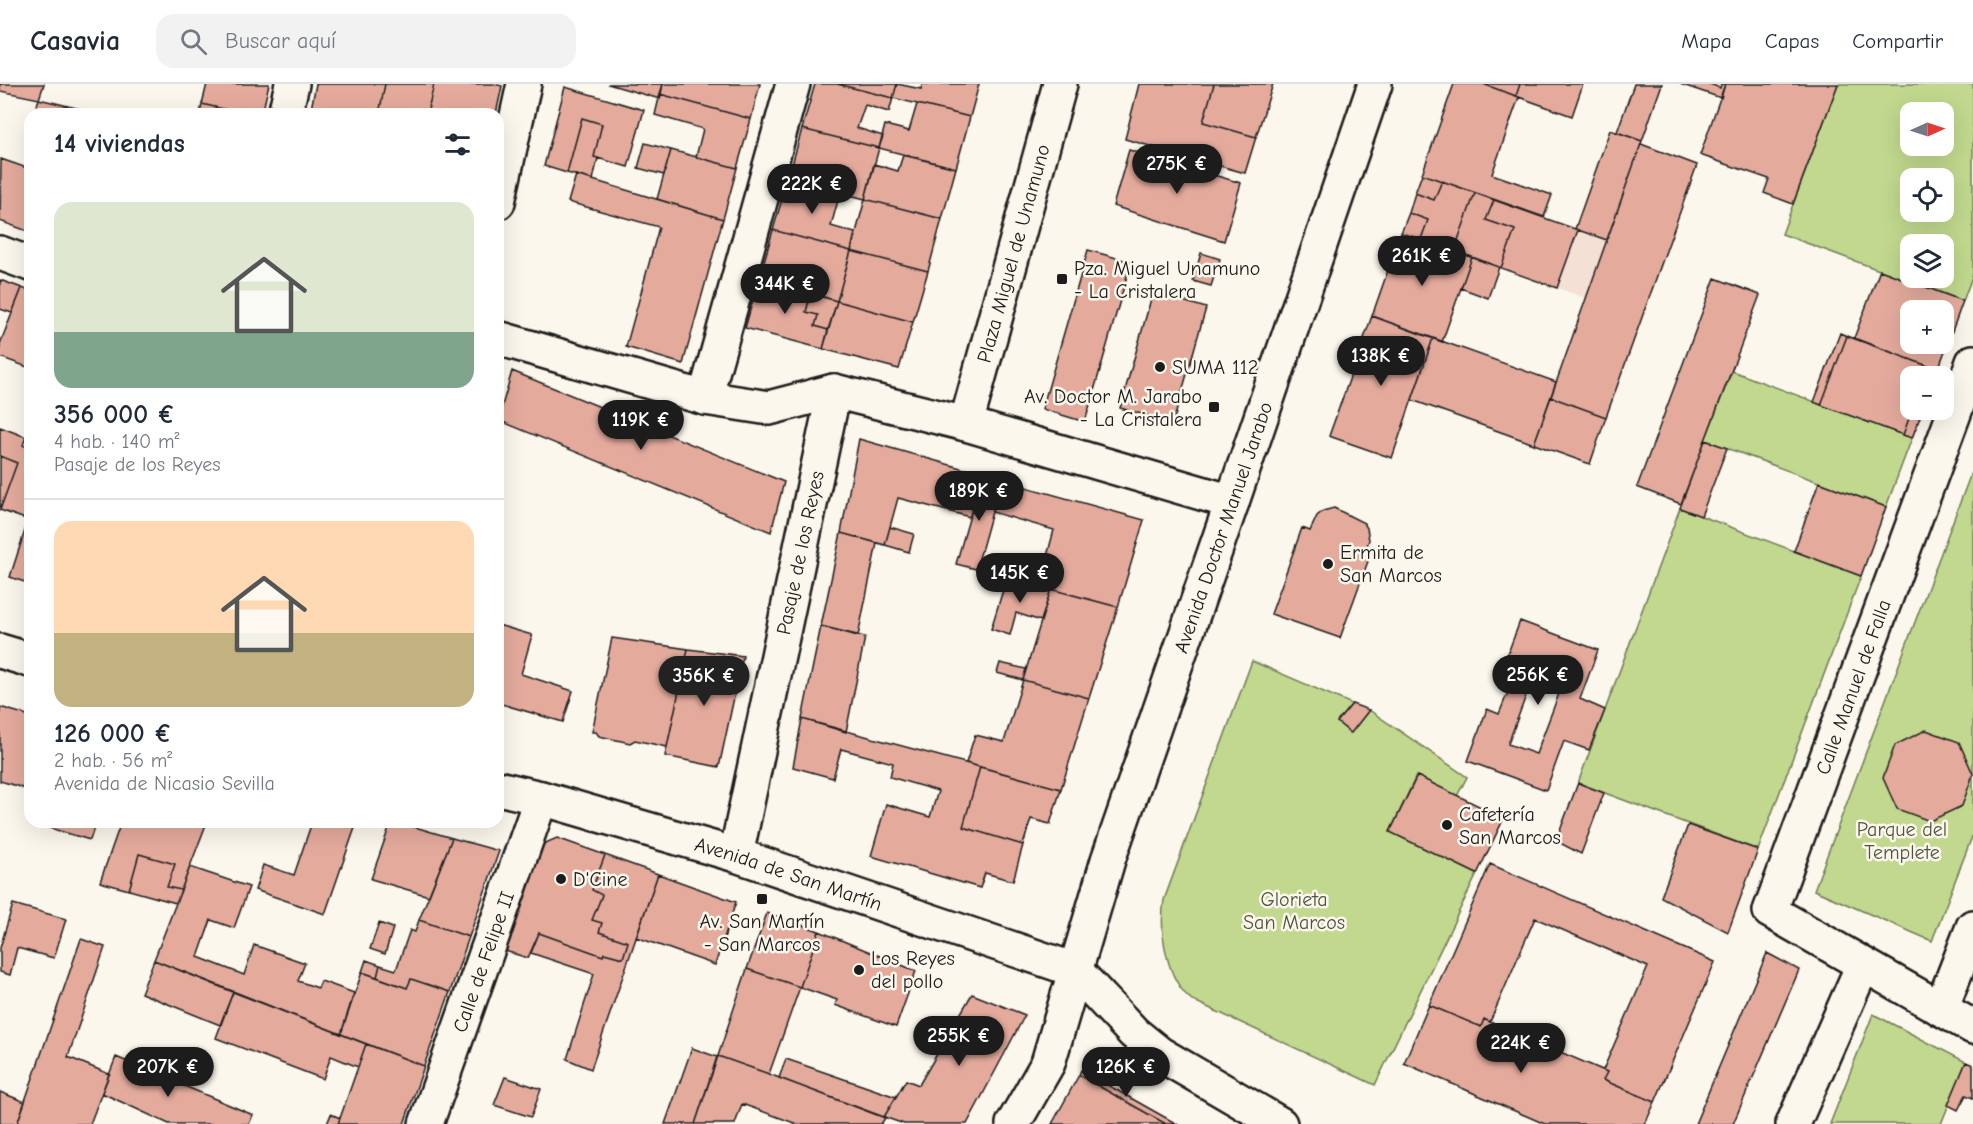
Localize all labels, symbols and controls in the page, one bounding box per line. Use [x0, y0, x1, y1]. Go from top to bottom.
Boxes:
search box [156, 14, 576, 68]
text: Casavia [30, 25, 120, 57]
icon: search [177, 25, 210, 58]
text: Buscar aquí [225, 28, 336, 54]
text: Mapa [1681, 29, 1732, 53]
text: Capas [1765, 29, 1819, 53]
text: Compartir [1852, 29, 1943, 53]
north arrow [1900, 102, 1954, 156]
map controls [1900, 102, 1954, 420]
icon: filters [441, 128, 474, 161]
text: 14 viviendas [54, 129, 185, 159]
street label: Plaza Miguel de Unamuno [973, 142, 1055, 365]
pin: 275K € [1128, 144, 1226, 195]
text: 275K € [1146, 152, 1208, 175]
pin: 222K € [763, 164, 861, 215]
button: locate [1900, 168, 1954, 222]
text: 222K € [781, 172, 843, 195]
button: layers [1900, 234, 1954, 288]
pin: 261K € [1373, 236, 1471, 287]
icon: home [210, 241, 318, 349]
text: 261K € [1392, 244, 1452, 267]
place label: Pza. Miguel Unamuno - La Cristalera [1074, 257, 1260, 303]
pin: 344K € [736, 264, 834, 315]
text: 344K € [755, 272, 815, 295]
marker: Pza. Miguel Unamuno - La Cristalera [1055, 272, 1069, 286]
button: + [1900, 300, 1954, 354]
pin: 138K € [1332, 336, 1430, 387]
text: 138K € [1351, 344, 1411, 367]
place label: SUMA 112 [1172, 356, 1258, 379]
marker: SUMA 112 [1153, 360, 1167, 374]
button: − [1900, 366, 1954, 420]
place label: Av. Doctor M. Jarabo - La Cristalera [1024, 385, 1202, 431]
street label: Avenida Doctor Manuel Jarabo [1170, 399, 1277, 656]
text: 356 000 € [54, 400, 175, 430]
pin: 119K € [592, 400, 690, 451]
marker: Av. Doctor M. Jarabo - La Cristalera [1207, 400, 1221, 414]
text: 119K € [612, 408, 670, 431]
text: 4 hab. · 140 m² [54, 430, 179, 453]
text: Pasaje de los Reyes [54, 453, 220, 476]
street label: Pasaje de los Reyes [772, 469, 829, 637]
pin: 189K € [930, 471, 1028, 522]
text: 189K € [949, 479, 1009, 502]
place label: Ermita de San Marcos [1340, 541, 1442, 587]
pin: 145K € [971, 553, 1069, 604]
marker: Ermita de San Marcos [1321, 557, 1335, 571]
icon: home [210, 560, 318, 668]
text: 145K € [990, 561, 1050, 584]
street label: Calle Manuel de Falla [1811, 596, 1896, 778]
pin: 256K € [1489, 655, 1587, 706]
pin: 356K € [655, 656, 753, 707]
text: 256K € [1506, 663, 1570, 686]
text: 356K € [672, 664, 736, 687]
text: 126 000 € [54, 719, 172, 749]
text: 2 hab. · 56 m² [54, 749, 172, 772]
text: Avenida de Nicasio Sevilla [54, 772, 275, 795]
place label: Cafetería San Marcos [1459, 803, 1561, 849]
marker: Cafetería San Marcos [1440, 818, 1454, 832]
park label: Parque del Templete [1857, 818, 1947, 864]
street label: Avenida de San Martín [692, 833, 885, 916]
place label: D'Cine [573, 868, 627, 891]
marker: D'Cine [554, 872, 568, 886]
street label: Calle de Felipe II [448, 888, 519, 1036]
park label: Glorieta San Marcos [1243, 888, 1345, 934]
marker: Av. San Martín - San Marcos [755, 892, 769, 906]
place label: Av. San Martín - San Marcos [699, 910, 825, 956]
place label: Los Reyes del pollo [871, 947, 955, 993]
marker: Los Reyes del pollo [852, 963, 866, 977]
pin: 255K € [910, 1016, 1008, 1067]
pin: 224K € [1472, 1023, 1570, 1074]
text: 255K € [927, 1024, 991, 1047]
text: 224K € [1491, 1031, 1551, 1054]
pin: 207K € [119, 1047, 217, 1098]
pin: 126K € [1077, 1047, 1175, 1098]
text: 207K € [137, 1055, 199, 1078]
text: 126K € [1096, 1055, 1156, 1078]

